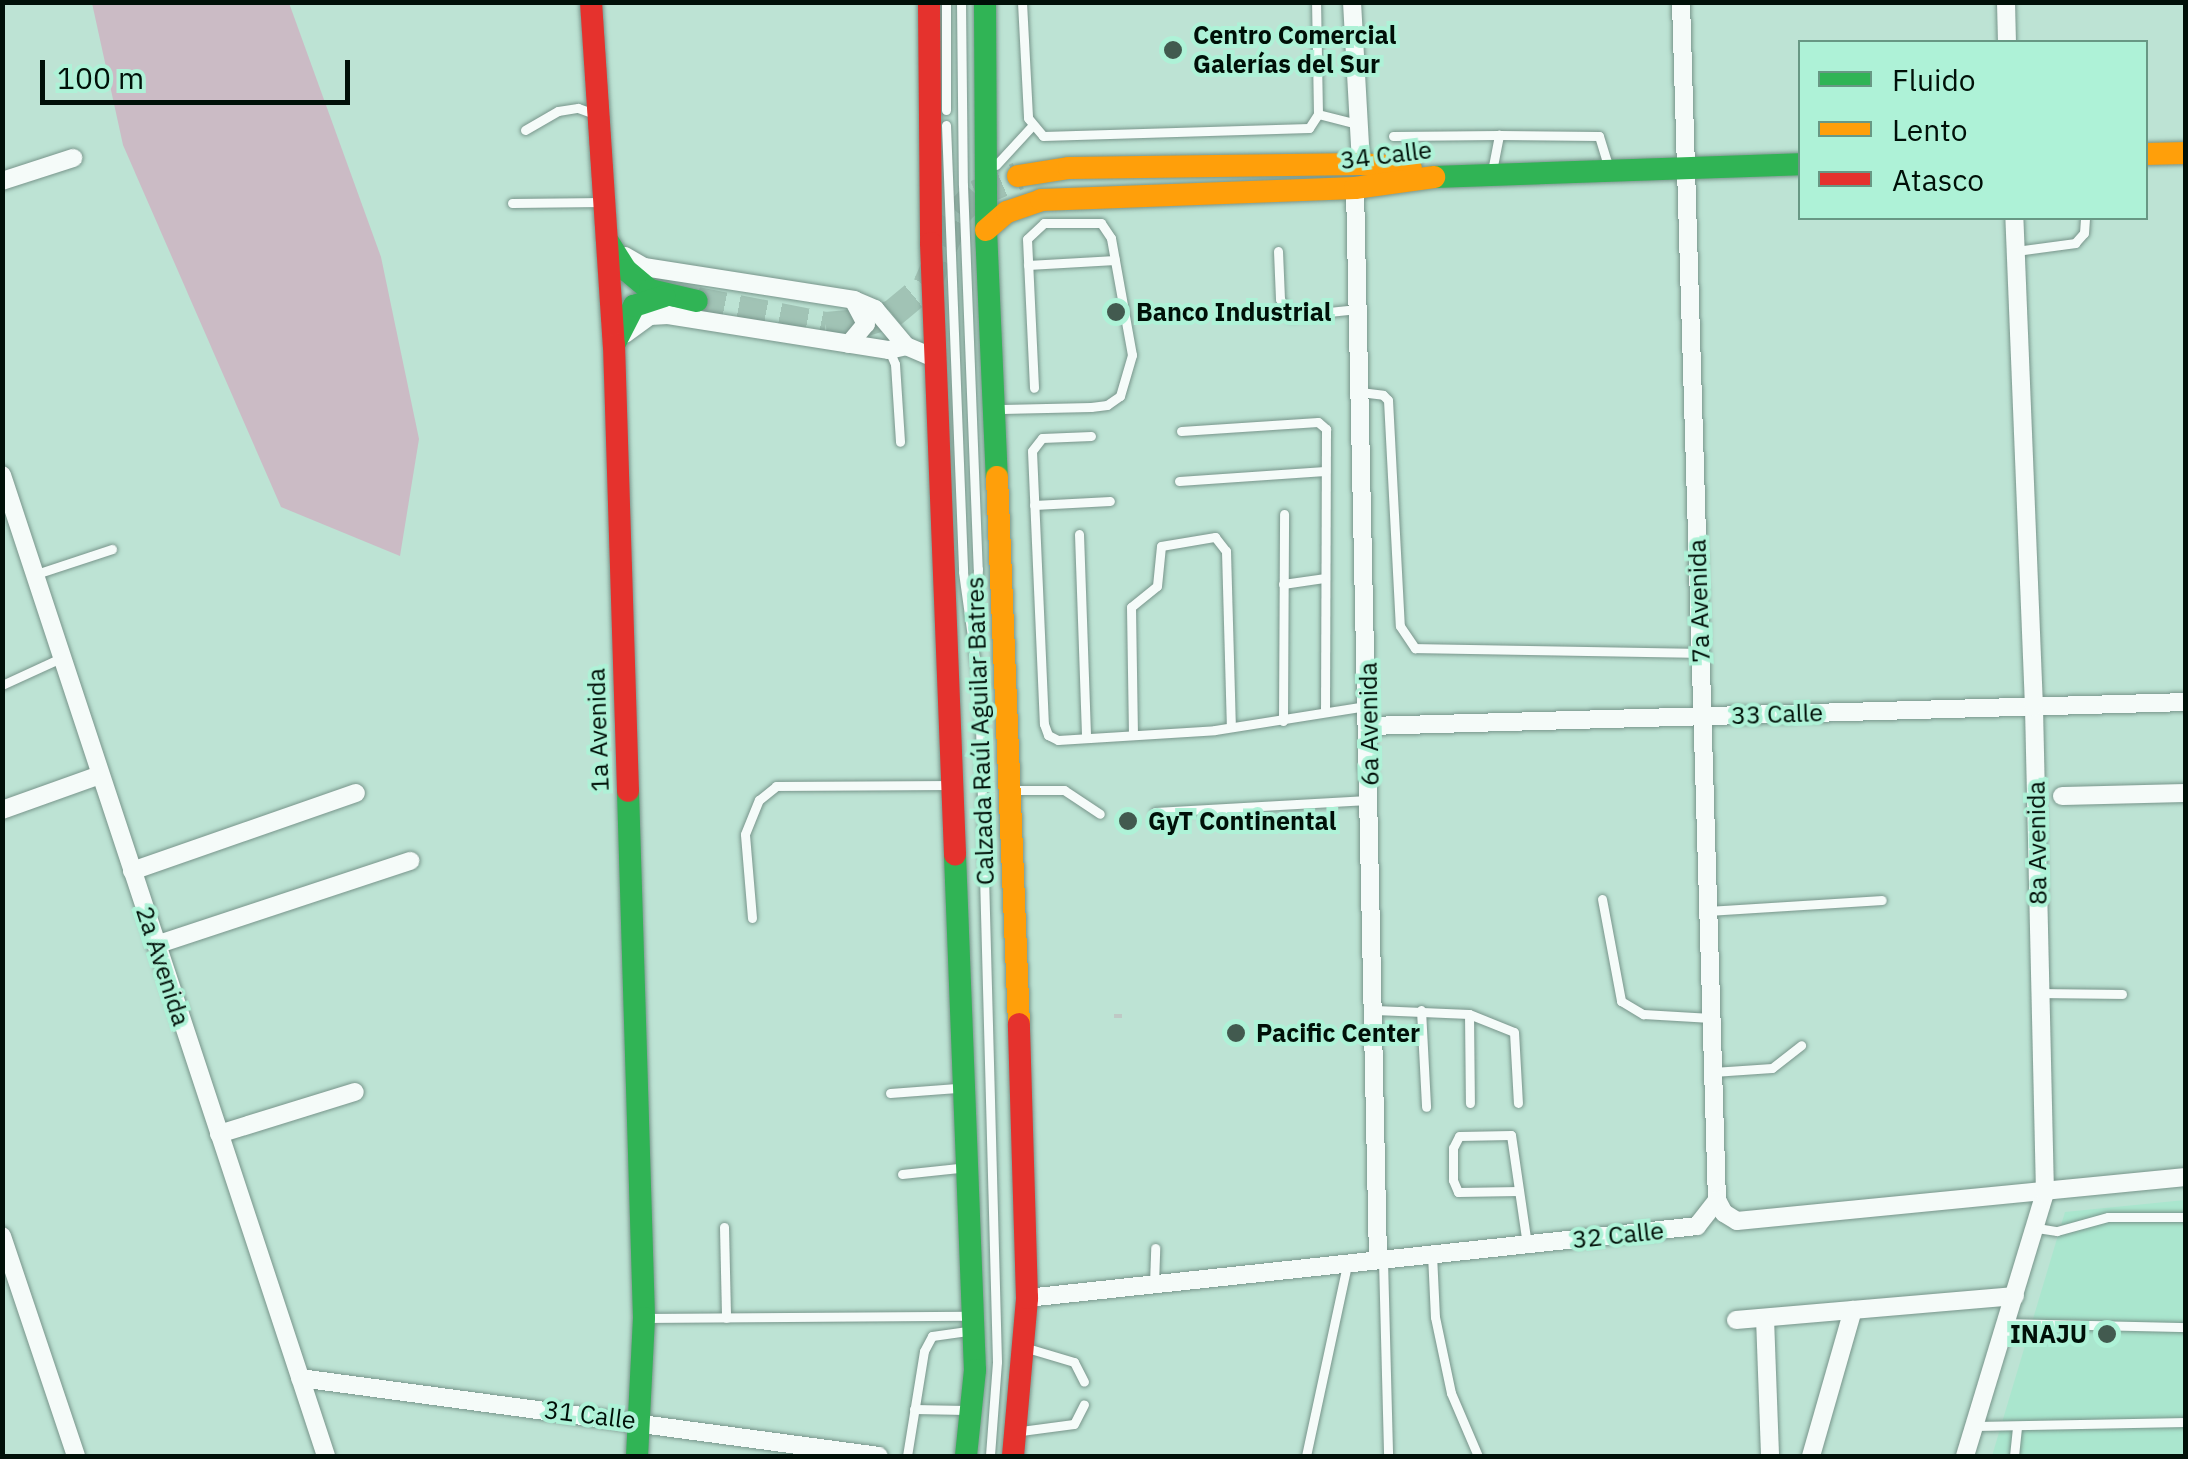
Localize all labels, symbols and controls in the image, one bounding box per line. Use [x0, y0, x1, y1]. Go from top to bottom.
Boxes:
place label: Centro Comercial Galerías del Sur [1193, 21, 1396, 80]
marker: Centro Comercial Galerías del Sur [1162, 39, 1184, 61]
scale bar [45, 40, 355, 102]
legend [1798, 40, 2148, 220]
text: 100 m [57, 58, 144, 97]
text: Fluido [1892, 60, 1976, 99]
text: Lento [1892, 110, 1967, 149]
street label: 34 Calle [1339, 135, 1433, 175]
text: Atasco [1892, 160, 1984, 199]
place label: Banco Industrial [1136, 297, 1331, 327]
marker: Banco Industrial [1105, 301, 1127, 323]
street label: 7a Avenida [1682, 539, 1716, 663]
street label: Calzada Raúl Aguilar Batres [960, 576, 1000, 886]
street label: 6a Avenida [1353, 662, 1385, 786]
street label: 1a Avenida [581, 668, 615, 792]
street label: 33 Calle [1731, 697, 1823, 731]
street label: 8a Avenida [2021, 781, 2053, 905]
place label: GyT Continental [1148, 806, 1336, 836]
marker: GyT Continental [1117, 810, 1139, 832]
street label: 2a Avenida [130, 902, 196, 1030]
place label: Pacific Center [1256, 1018, 1420, 1048]
marker: Pacific Center [1225, 1022, 1247, 1044]
street label: 32 Calle [1571, 1215, 1665, 1255]
place label: INAJU [2010, 1319, 2087, 1349]
marker: INAJU [2096, 1323, 2118, 1345]
street label: 31 Calle [543, 1395, 637, 1435]

